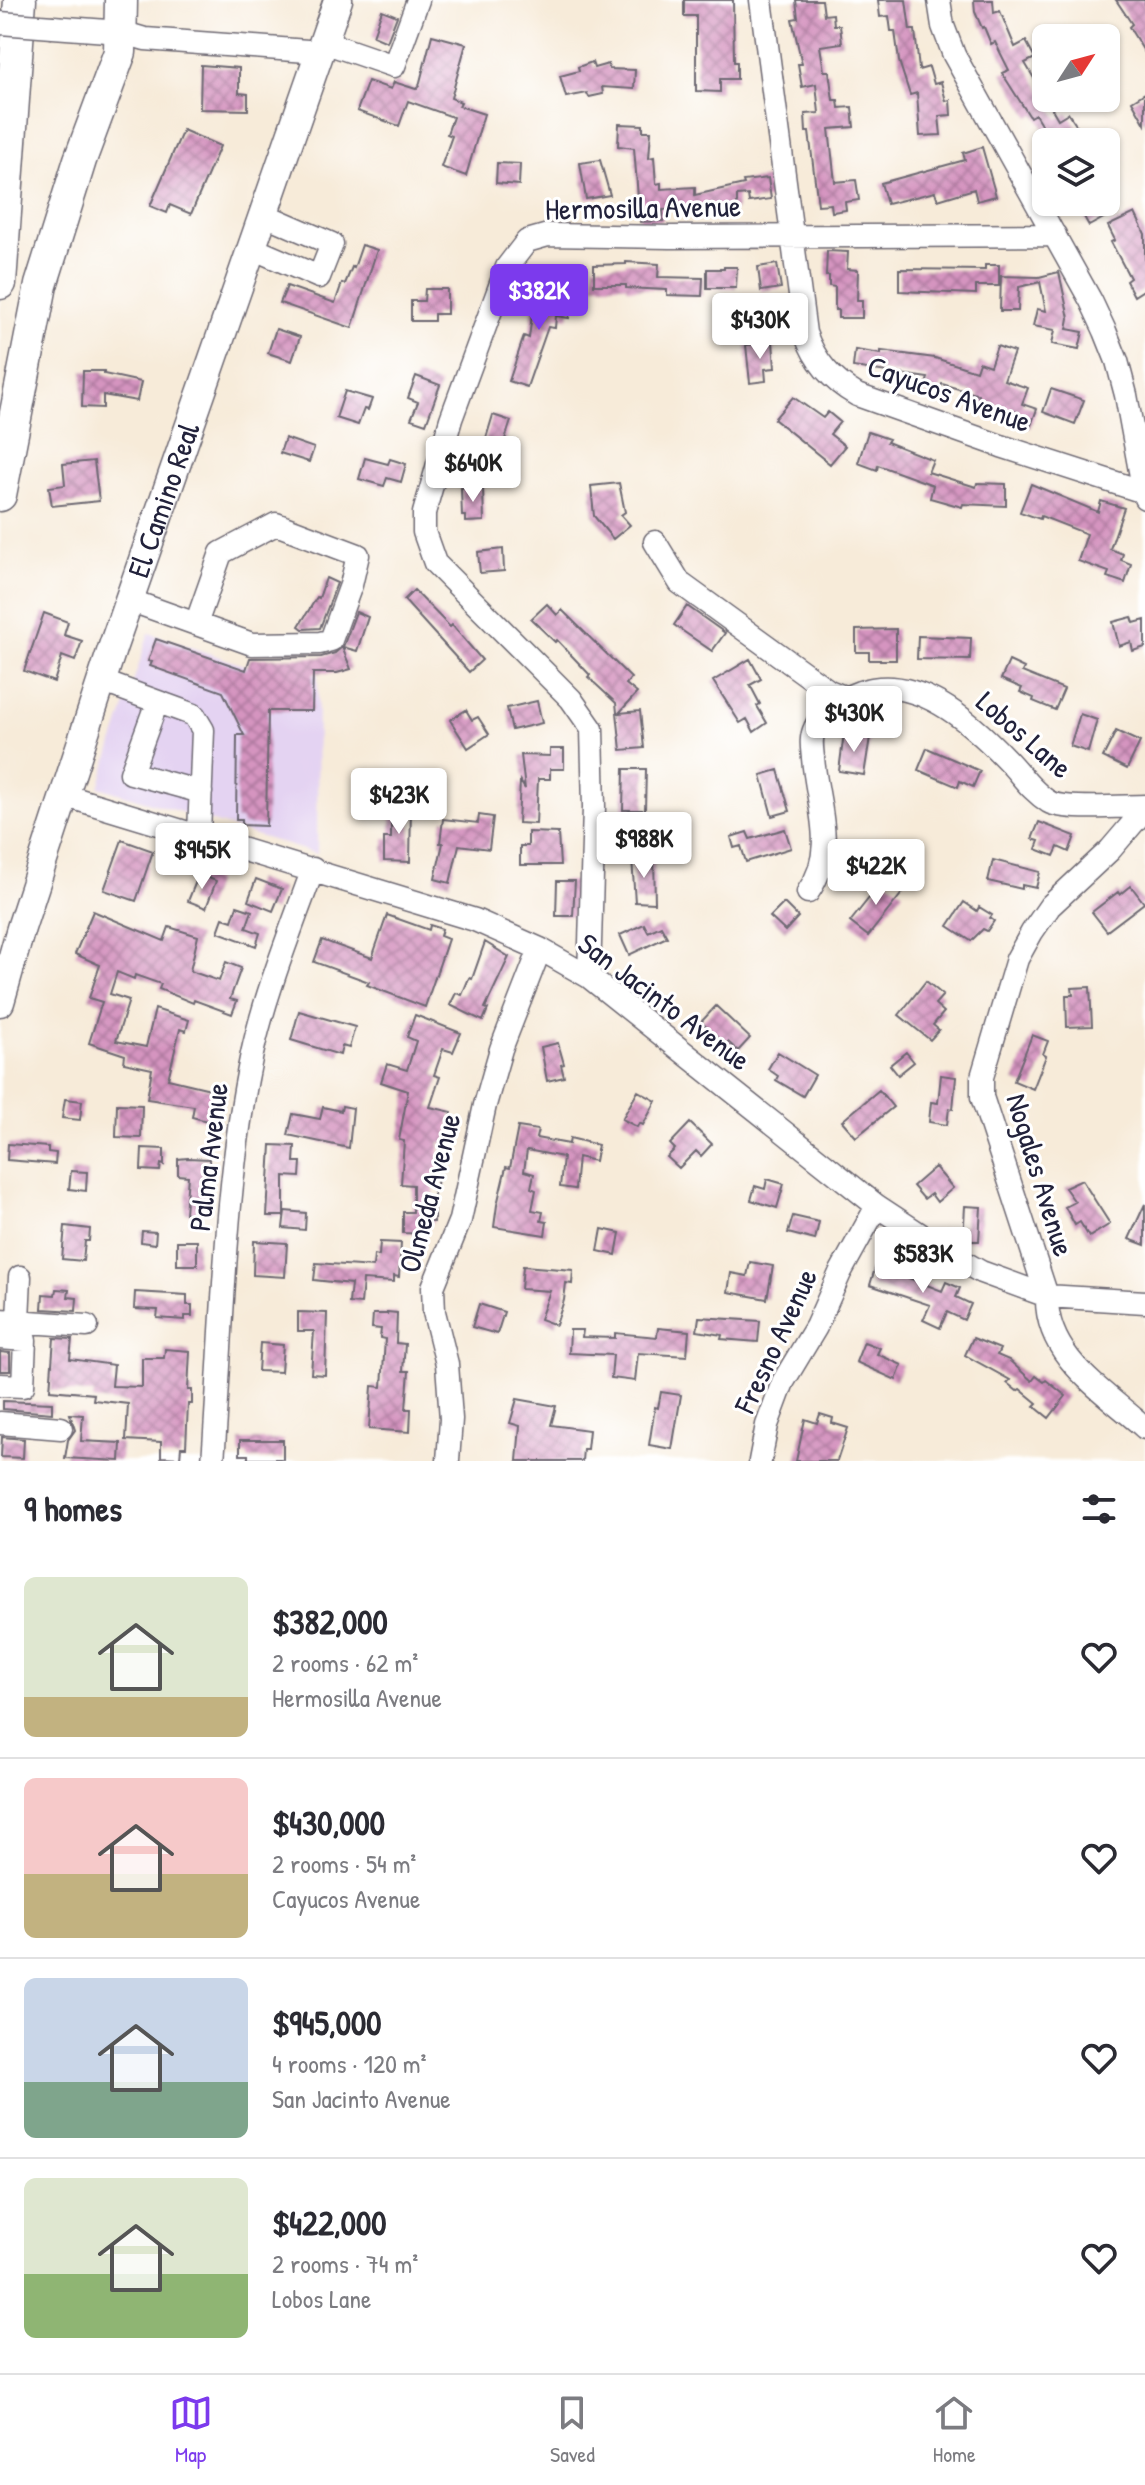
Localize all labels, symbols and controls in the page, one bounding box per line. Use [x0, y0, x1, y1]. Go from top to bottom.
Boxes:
north arrow [1032, 24, 1120, 112]
map controls [1032, 24, 1120, 216]
button: layers [1032, 128, 1120, 216]
street label: Hermosilla Avenue [545, 185, 741, 229]
pin: $382K [483, 264, 595, 332]
text: $382K [508, 272, 570, 307]
pin: $430K [704, 293, 816, 361]
text: $430K [730, 301, 790, 336]
street label: Cayucos Avenue [862, 345, 1037, 441]
street label: El Camino Real [117, 417, 208, 583]
pin: $640K [417, 436, 529, 504]
text: $640K [444, 444, 502, 479]
street label: Lobos Lane [968, 682, 1081, 787]
pin: $430K [798, 686, 910, 754]
text: $430K [824, 694, 884, 729]
pin: $423K [343, 768, 455, 836]
text: $423K [369, 776, 429, 811]
pin: $988K [588, 812, 700, 880]
text: $988K [615, 820, 673, 855]
pin: $945K [146, 823, 258, 891]
text: $945K [173, 831, 231, 866]
pin: $422K [820, 839, 932, 907]
text: $422K [846, 847, 906, 882]
street label: San Jacinto Avenue [570, 923, 759, 1079]
street label: Palma Avenue [179, 1080, 237, 1233]
street label: Nogales Avenue [997, 1089, 1085, 1261]
street label: Olmeda Avenue [389, 1109, 470, 1277]
pin: $583K [867, 1227, 979, 1295]
text: $583K [893, 1235, 953, 1270]
street label: Fresno Avenue [724, 1262, 826, 1420]
text: 9 homes [24, 1486, 122, 1532]
icon: filters [1077, 1487, 1121, 1531]
text: $382,000 [272, 1599, 388, 1645]
icon: home [88, 1609, 184, 1705]
icon: heart [1077, 1635, 1121, 1679]
text: 2 rooms · 62 m² [272, 1645, 418, 1680]
text: Hermosilla Avenue [272, 1680, 442, 1715]
text: $430,000 [272, 1800, 385, 1846]
icon: home [88, 1810, 184, 1906]
icon: heart [1077, 1836, 1121, 1880]
text: 2 rooms · 54 m² [272, 1846, 416, 1881]
text: Cayucos Avenue [272, 1881, 420, 1916]
text: $945,000 [272, 2000, 381, 2046]
icon: home [88, 2010, 184, 2106]
icon: heart [1077, 2036, 1121, 2080]
text: 4 rooms · 120 m² [272, 2046, 426, 2081]
text: San Jacinto Avenue [272, 2081, 451, 2116]
text: $422,000 [272, 2200, 386, 2246]
icon: home [88, 2210, 184, 2306]
icon: heart [1077, 2236, 1121, 2280]
text: 2 rooms · 74 m² [272, 2246, 418, 2281]
text: Lobos Lane [272, 2281, 371, 2316]
tab: Map [169, 2391, 213, 2469]
tab: Saved [550, 2391, 595, 2469]
tab: Home [932, 2391, 976, 2469]

